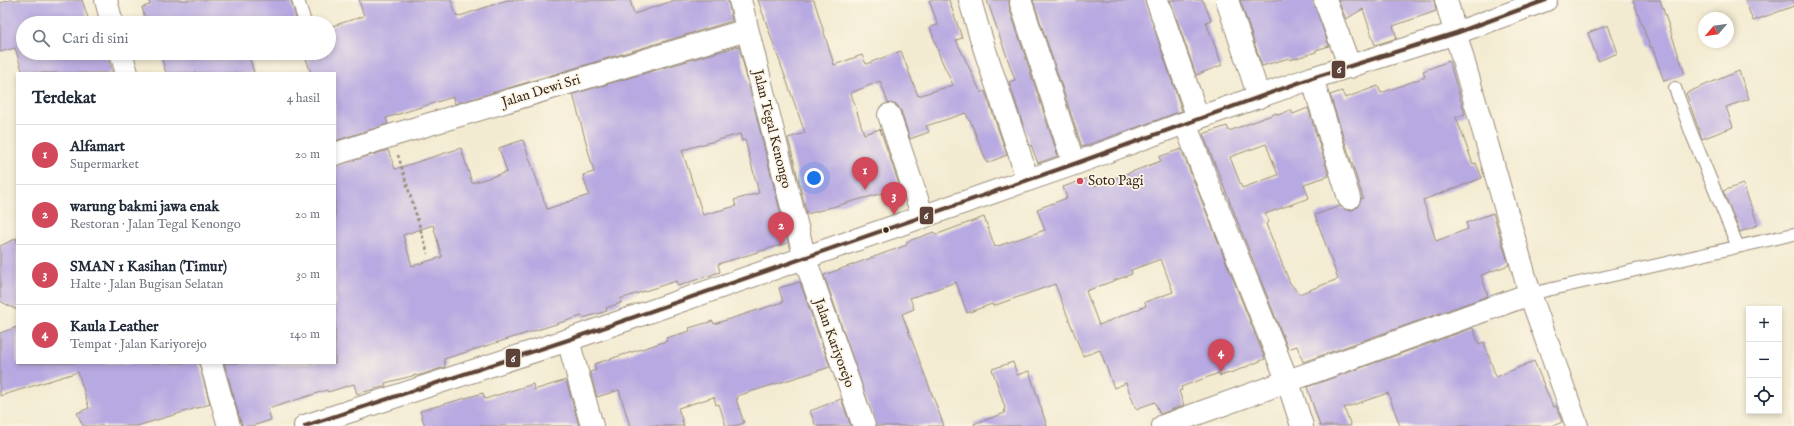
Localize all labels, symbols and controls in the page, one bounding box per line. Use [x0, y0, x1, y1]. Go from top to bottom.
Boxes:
north arrow [1698, 12, 1734, 48]
search box [16, 16, 336, 60]
icon: search [30, 27, 52, 49]
text: Cari di sini [62, 29, 129, 48]
line badge: 6 [1331, 60, 1346, 79]
text: 6 [1337, 63, 1343, 77]
street label: Jalan Tegal Kenongo [748, 66, 796, 191]
street label: Jalan Dewi Sri [497, 70, 583, 112]
text: Terdekat [32, 88, 96, 109]
text: 4 hasil [287, 90, 320, 107]
text: Alfamart [70, 137, 125, 156]
text: 1 [43, 146, 47, 163]
text: 20 m [295, 146, 320, 163]
text: Supermarket [70, 156, 139, 173]
pin: 1 [852, 157, 878, 190]
your location [804, 168, 824, 188]
place label: Soto Pagi [1088, 172, 1144, 190]
marker: Soto Pagi [1075, 176, 1085, 186]
pin: 3 [881, 182, 907, 215]
text: warung bakmi jawa enak [70, 197, 219, 216]
text: 2 [42, 206, 48, 223]
text: 20 m [295, 206, 320, 223]
line badge: 6 [919, 206, 934, 225]
text: 6 [924, 209, 930, 223]
pin: 2 [768, 212, 794, 245]
text: Restoran · Jalan Tegal Kenongo [70, 216, 241, 233]
unlabelled marker [881, 225, 891, 235]
text: SMAN 1 Kasihan (Timur) [70, 257, 227, 276]
text: 3 [43, 266, 47, 283]
text: 30 m [296, 266, 320, 283]
text: Halte · Jalan Bugisan Selatan [70, 276, 223, 293]
street label: Jalan Kariyorejo [809, 294, 859, 390]
map controls [1746, 306, 1782, 414]
button: + [1746, 306, 1782, 342]
text: Kaula Leather [70, 317, 159, 336]
text: 4 [42, 326, 48, 343]
text: 140 m [290, 326, 320, 343]
text: Tempat · Jalan Kariyorejo [70, 336, 207, 353]
pin: 4 [1208, 339, 1234, 372]
button: − [1746, 342, 1782, 378]
line badge: 6 [505, 348, 521, 368]
text: 6 [511, 352, 517, 366]
button: locate [1746, 378, 1782, 414]

